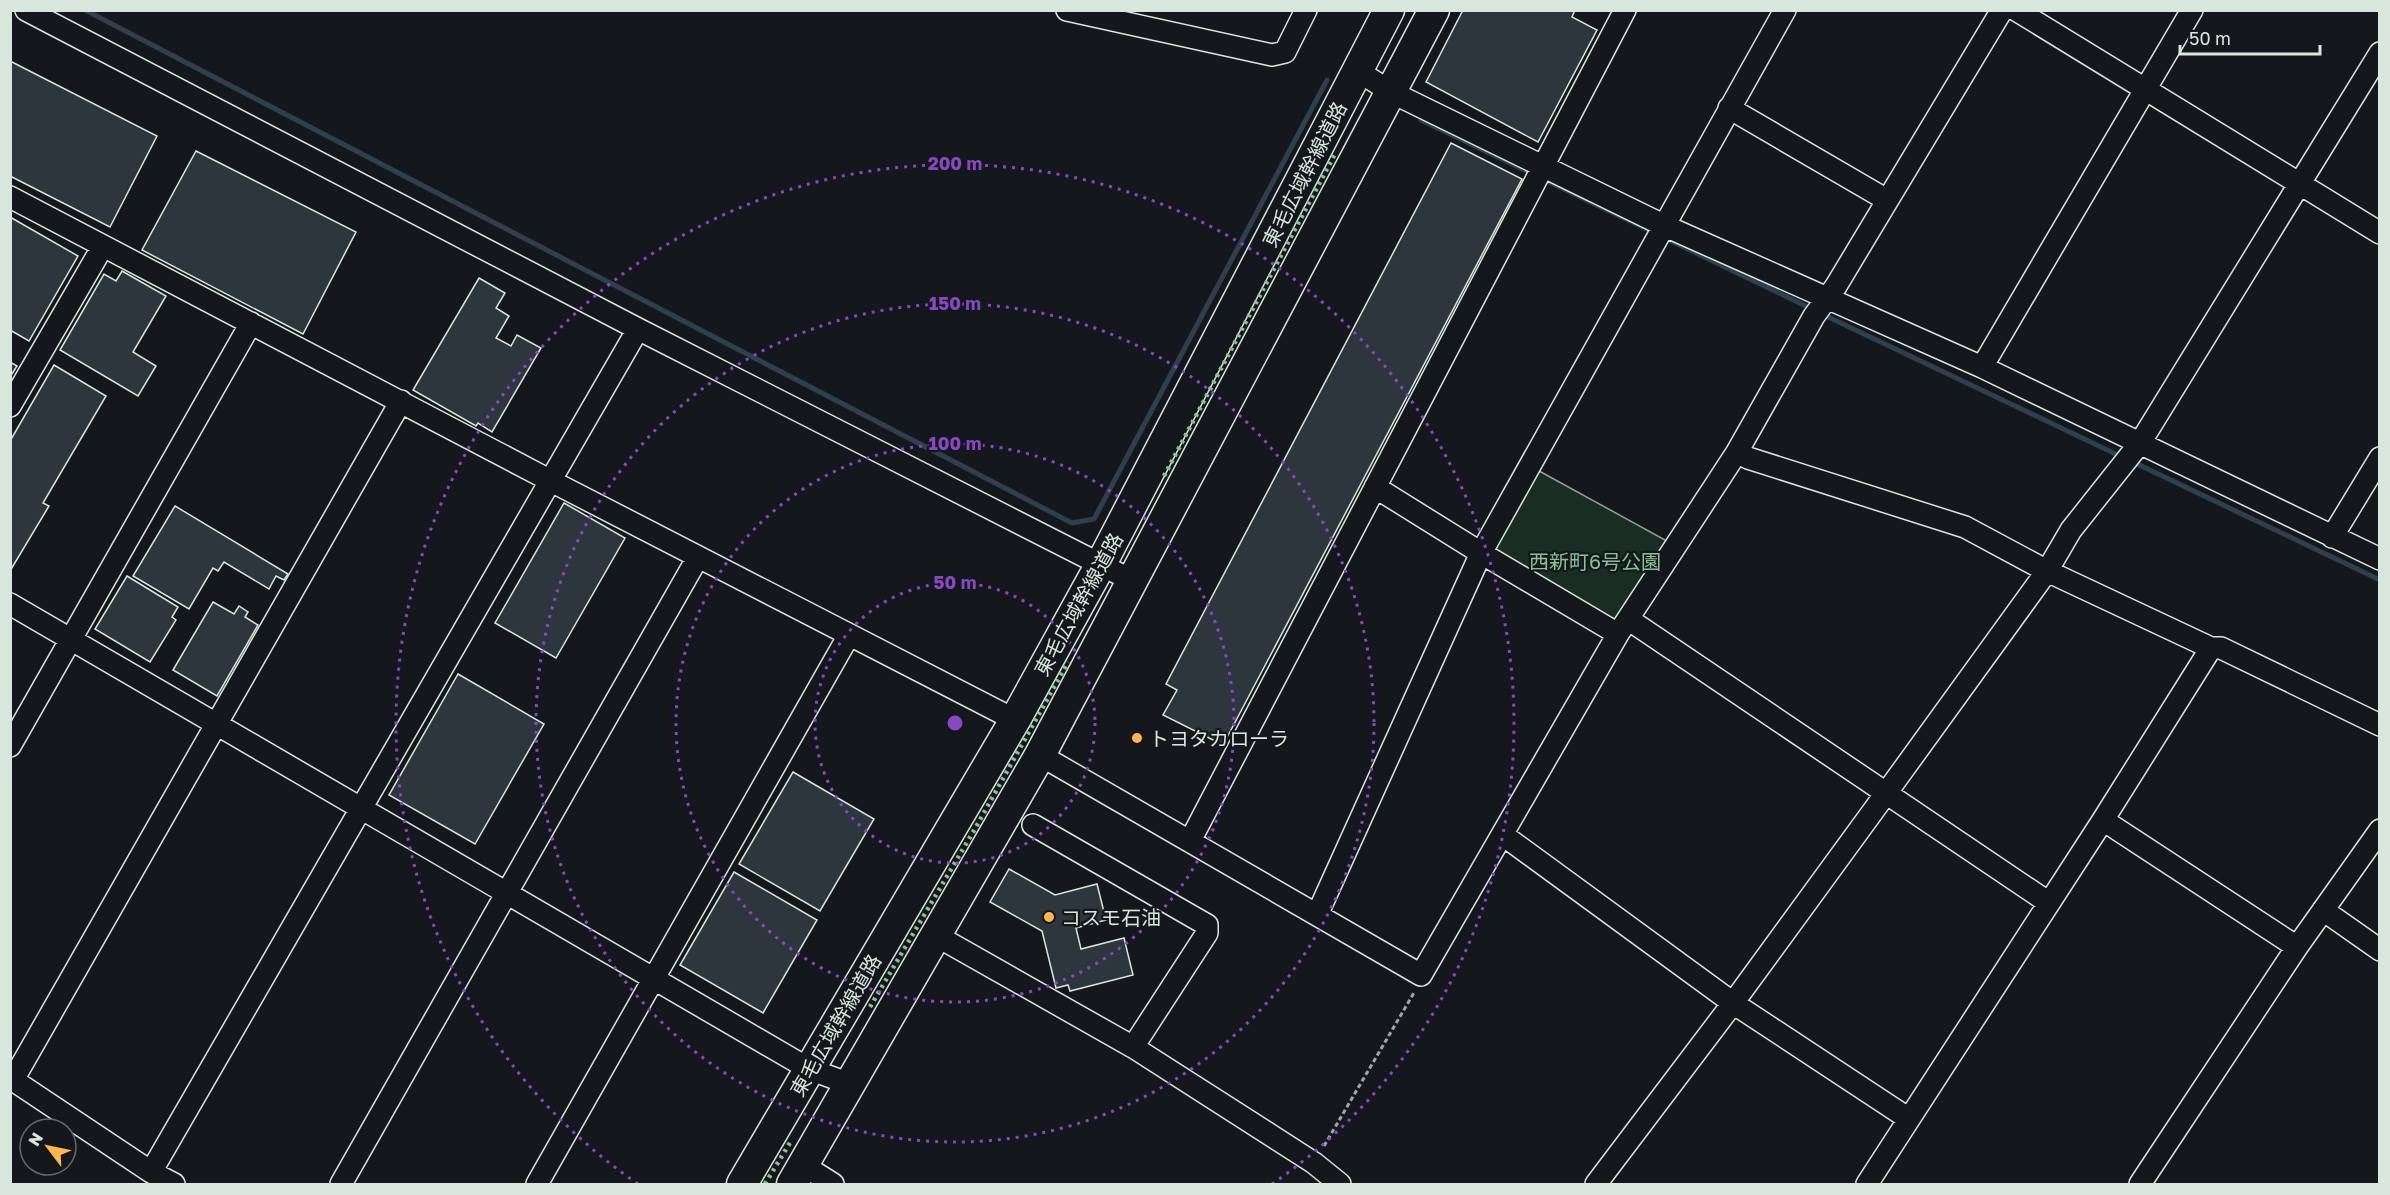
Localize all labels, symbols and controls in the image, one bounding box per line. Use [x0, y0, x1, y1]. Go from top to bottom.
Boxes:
scale bar [2180, 18, 2320, 56]
text: 50 m [2189, 27, 2231, 49]
street label: 東毛広域幹線道路 [1257, 97, 1351, 251]
text: 200 m [928, 152, 982, 174]
text: 150 m [929, 292, 981, 314]
text: 100 m [929, 432, 981, 454]
street label: 東毛広域幹線道路 [1029, 528, 1127, 680]
park label: 西新町6号公園 [1529, 549, 1661, 573]
text: 50 m [934, 571, 976, 593]
centre of rings [945, 713, 965, 733]
place label: トヨタカローラ [1149, 726, 1289, 750]
marker: トヨタカローラ [1130, 731, 1144, 745]
place label: コスモ石油 [1061, 905, 1161, 929]
marker: コスモ石油 [1042, 910, 1056, 924]
street label: 東毛広域幹線道路 [785, 950, 885, 1100]
north arrow [18, 1117, 78, 1177]
text: N [24, 1129, 47, 1150]

